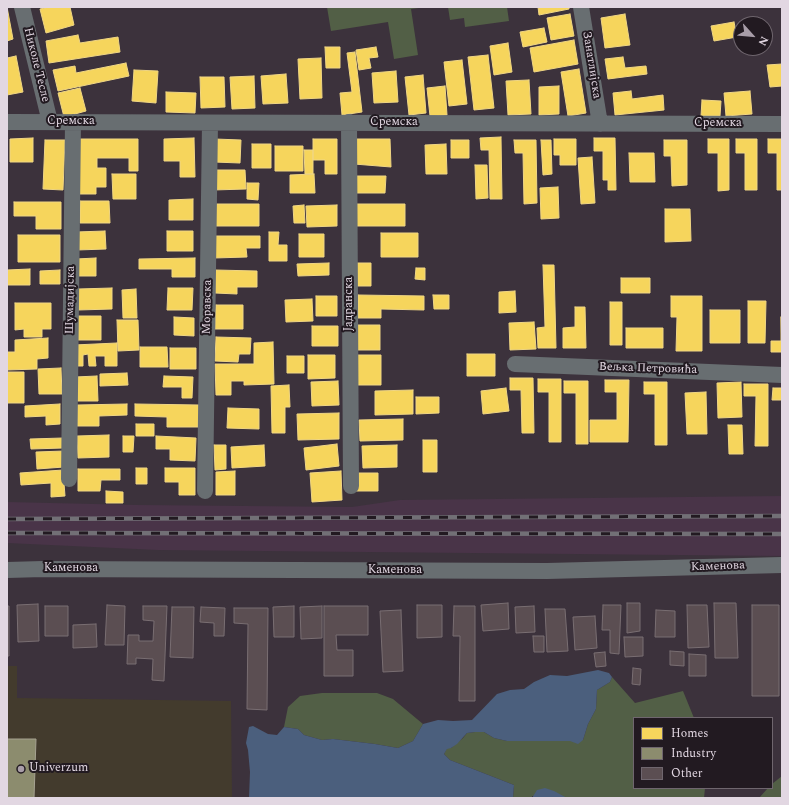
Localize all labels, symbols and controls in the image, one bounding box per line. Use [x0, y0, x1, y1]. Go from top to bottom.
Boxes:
north arrow [733, 16, 773, 56]
street label: Николе Тесле [20, 26, 52, 104]
street label: Занатлијска [579, 30, 603, 100]
text: N [754, 33, 773, 49]
street label: Сремска [47, 115, 95, 129]
street label: Сремска [370, 116, 418, 130]
street label: Сремска [694, 117, 742, 131]
street label: Шумадијска [63, 266, 79, 334]
street label: Јадранска [343, 277, 357, 331]
street label: Моравска [200, 279, 216, 335]
street label: Вељка Петровића [599, 360, 697, 378]
street label: Каменова [691, 559, 745, 575]
street label: Каменова [44, 562, 98, 576]
street label: Каменова [368, 564, 422, 578]
legend [633, 717, 773, 789]
text: Homes [671, 724, 709, 743]
text: Industry [671, 744, 716, 763]
place label: Univerzum [29, 762, 88, 776]
marker: Univerzum [16, 764, 26, 774]
text: Other [671, 764, 703, 783]

